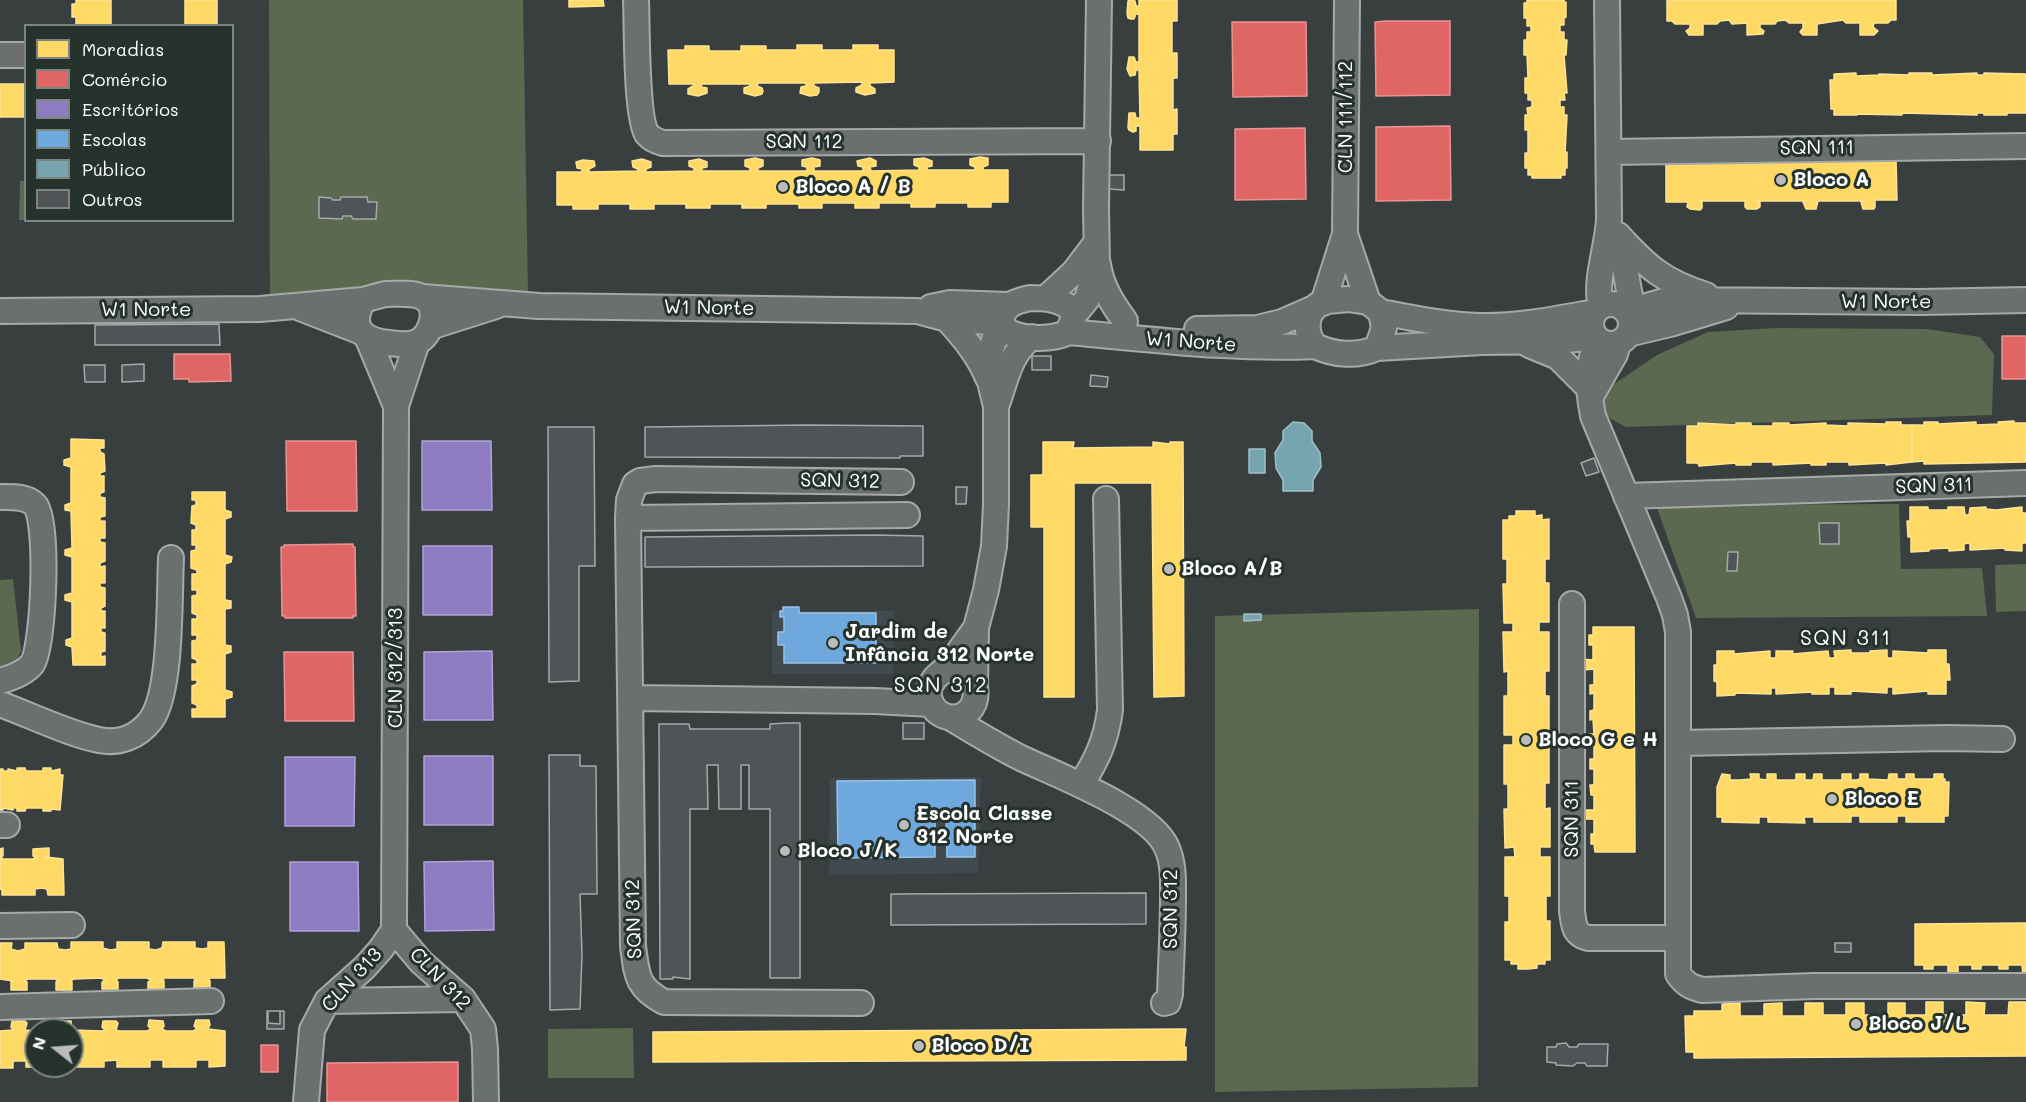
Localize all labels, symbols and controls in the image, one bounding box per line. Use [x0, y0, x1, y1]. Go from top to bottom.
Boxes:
legend [24, 24, 234, 222]
text: Moradias [82, 37, 164, 61]
street label: CLN 111/112 [1334, 61, 1358, 173]
text: Comércio [82, 67, 167, 91]
text: Escritórios [82, 97, 179, 121]
text: Escolas [82, 127, 147, 151]
street label: SQN 112 [765, 130, 843, 154]
street label: SQN 111 [1779, 135, 1855, 161]
text: Público [82, 157, 146, 181]
place label: Bloco A [1793, 168, 1869, 192]
marker: Bloco A [1774, 173, 1788, 187]
place label: Bloco A / B [795, 175, 911, 199]
marker: Bloco A / B [776, 180, 790, 194]
text: Outros [82, 187, 142, 211]
street label: W1 Norte [1841, 290, 1931, 314]
street label: W1 Norte [663, 295, 755, 321]
street label: W1 Norte [101, 298, 191, 322]
street label: W1 Norte [1145, 327, 1237, 357]
street label: SQN 312 [800, 468, 880, 494]
street label: SQN 311 [1895, 473, 1973, 499]
place label: Bloco A/B [1181, 557, 1282, 581]
marker: Bloco A/B [1162, 562, 1176, 576]
street label: CLN 312/313 [384, 608, 408, 728]
place label: Jardim de Infância 312 Norte [845, 620, 1034, 667]
district label: SQN 311 [1800, 626, 1892, 652]
marker: Jardim de Infância 312 Norte [826, 636, 840, 650]
district label: SQN 312 [894, 673, 988, 699]
place label: Bloco G e H [1538, 728, 1658, 752]
marker: Bloco G e H [1519, 733, 1533, 747]
street label: SQN 311 [1560, 780, 1584, 858]
place label: Bloco E [1844, 787, 1919, 811]
marker: Bloco E [1825, 792, 1839, 806]
place label: Escola Classe 312 Norte [916, 802, 1052, 849]
marker: Escola Classe 312 Norte [897, 818, 911, 832]
place label: Bloco J/K [797, 839, 897, 863]
marker: Bloco J/K [778, 844, 792, 858]
street label: SQN 312 [1159, 869, 1183, 949]
street label: SQN 312 [621, 879, 647, 959]
street label: CLN 313 [317, 943, 387, 1017]
street label: CLN 312 [404, 943, 476, 1015]
place label: Bloco J/L [1868, 1012, 1967, 1036]
marker: Bloco J/L [1849, 1017, 1863, 1031]
north arrow [24, 1018, 84, 1078]
text: N [26, 1034, 50, 1052]
place label: Bloco D/I [931, 1034, 1030, 1058]
marker: Bloco D/I [912, 1039, 926, 1053]

